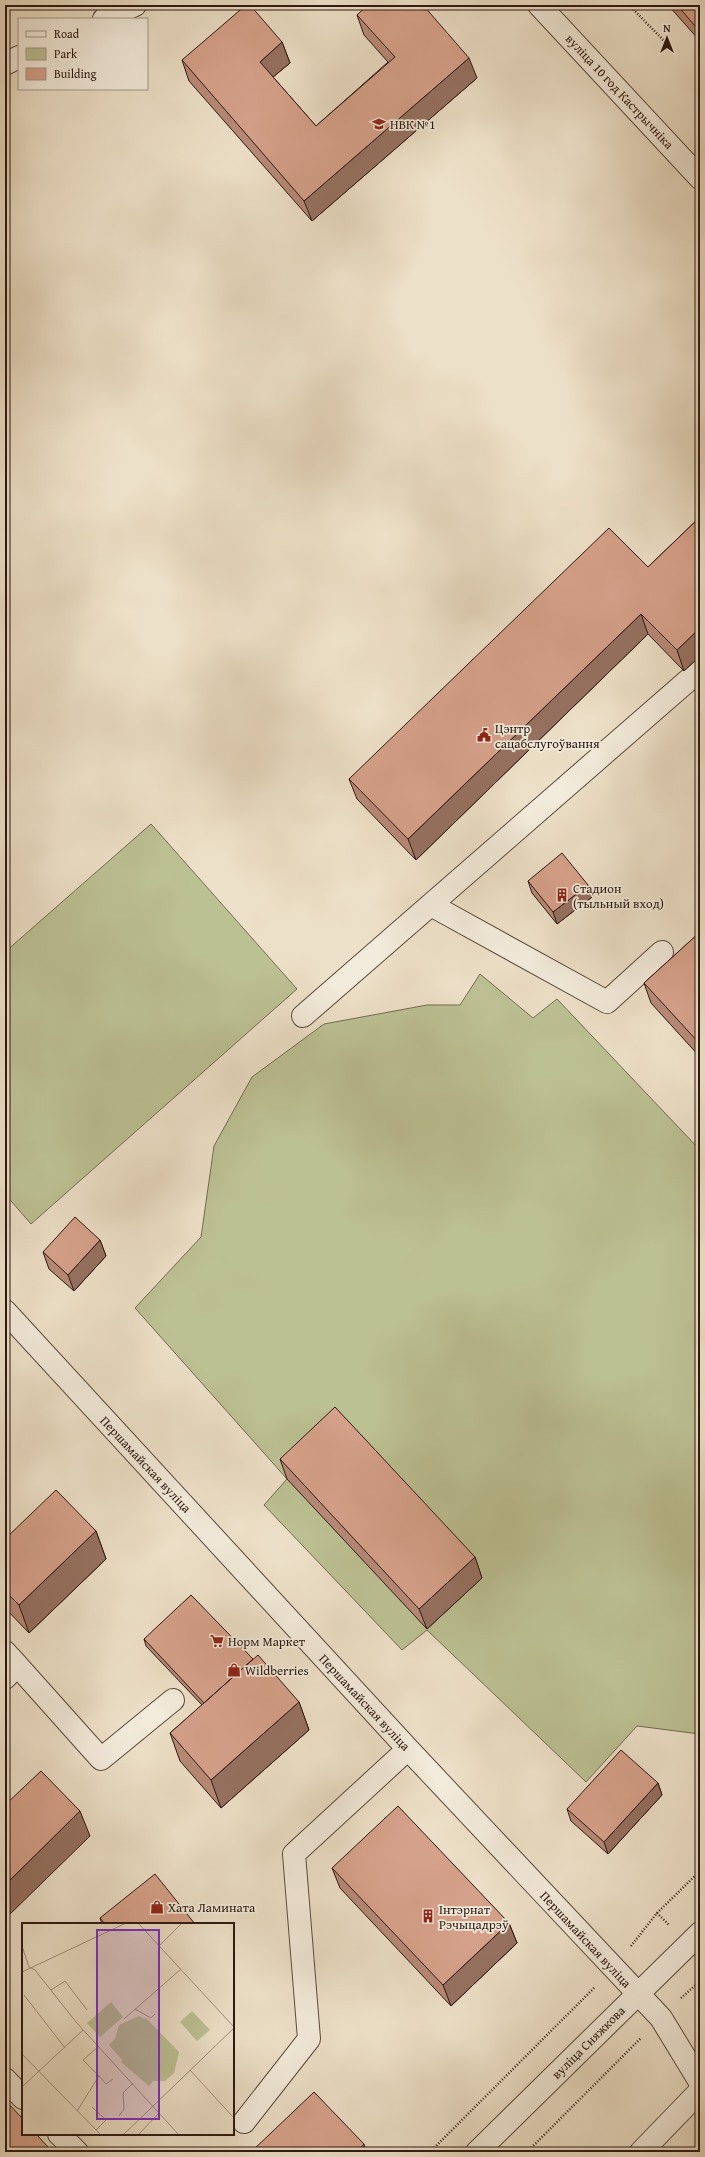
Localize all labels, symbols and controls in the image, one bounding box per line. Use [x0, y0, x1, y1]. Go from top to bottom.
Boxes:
legend [18, 18, 148, 90]
north arrow [647, 18, 687, 58]
text: N [663, 20, 671, 36]
text: Road [54, 25, 80, 42]
street label: вуліца 10 год Кастрычніка [561, 30, 679, 154]
text: Park [54, 45, 78, 62]
text: Building [54, 65, 97, 82]
place label: НВК №1 [390, 115, 435, 134]
school or university icon: НВК №1 [371, 116, 387, 132]
place label: Цэнтр сацабслугоўвання [495, 719, 600, 753]
public building icon: Цэнтр сацабслугоўвання [476, 727, 492, 743]
place label: Стадион (тыльный вход) [573, 879, 664, 913]
building icon: Стадион (тыльный вход) [554, 887, 570, 903]
street label: Першамайская вуліца [96, 1412, 196, 1518]
place label: Норм Маркет [228, 1632, 306, 1651]
supermarket icon: Норм Маркет [209, 1633, 225, 1649]
street label: Першамайская вуліца [315, 1650, 415, 1756]
place label: Wildberries [245, 1661, 309, 1680]
shop icon: Wildberries [226, 1662, 242, 1678]
street label: Першамайская вуліца [536, 1887, 636, 1993]
place label: Хата Ламината [168, 1898, 256, 1917]
shop icon: Хата Ламината [149, 1899, 165, 1915]
place label: Інтэрнат Рэчыцадрэў [439, 1900, 509, 1934]
building icon: Інтэрнат Рэчыцадрэў [420, 1908, 436, 1924]
inset map [22, 1923, 234, 2135]
street label: вуліца Сняжкова [547, 2001, 630, 2083]

